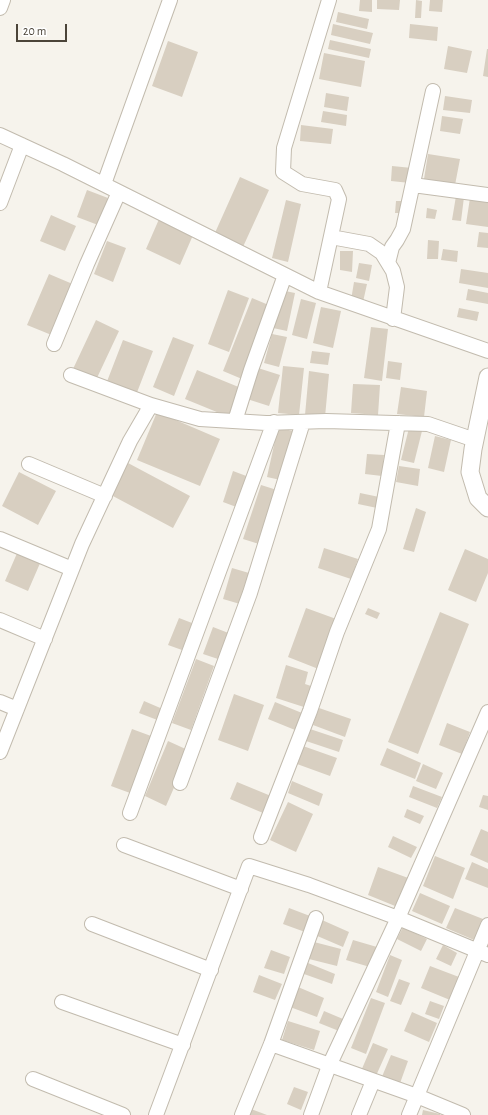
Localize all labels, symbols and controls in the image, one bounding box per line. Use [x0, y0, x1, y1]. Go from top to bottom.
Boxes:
scale bar [18, 16, 69, 42]
text: 20 m [23, 25, 46, 37]

